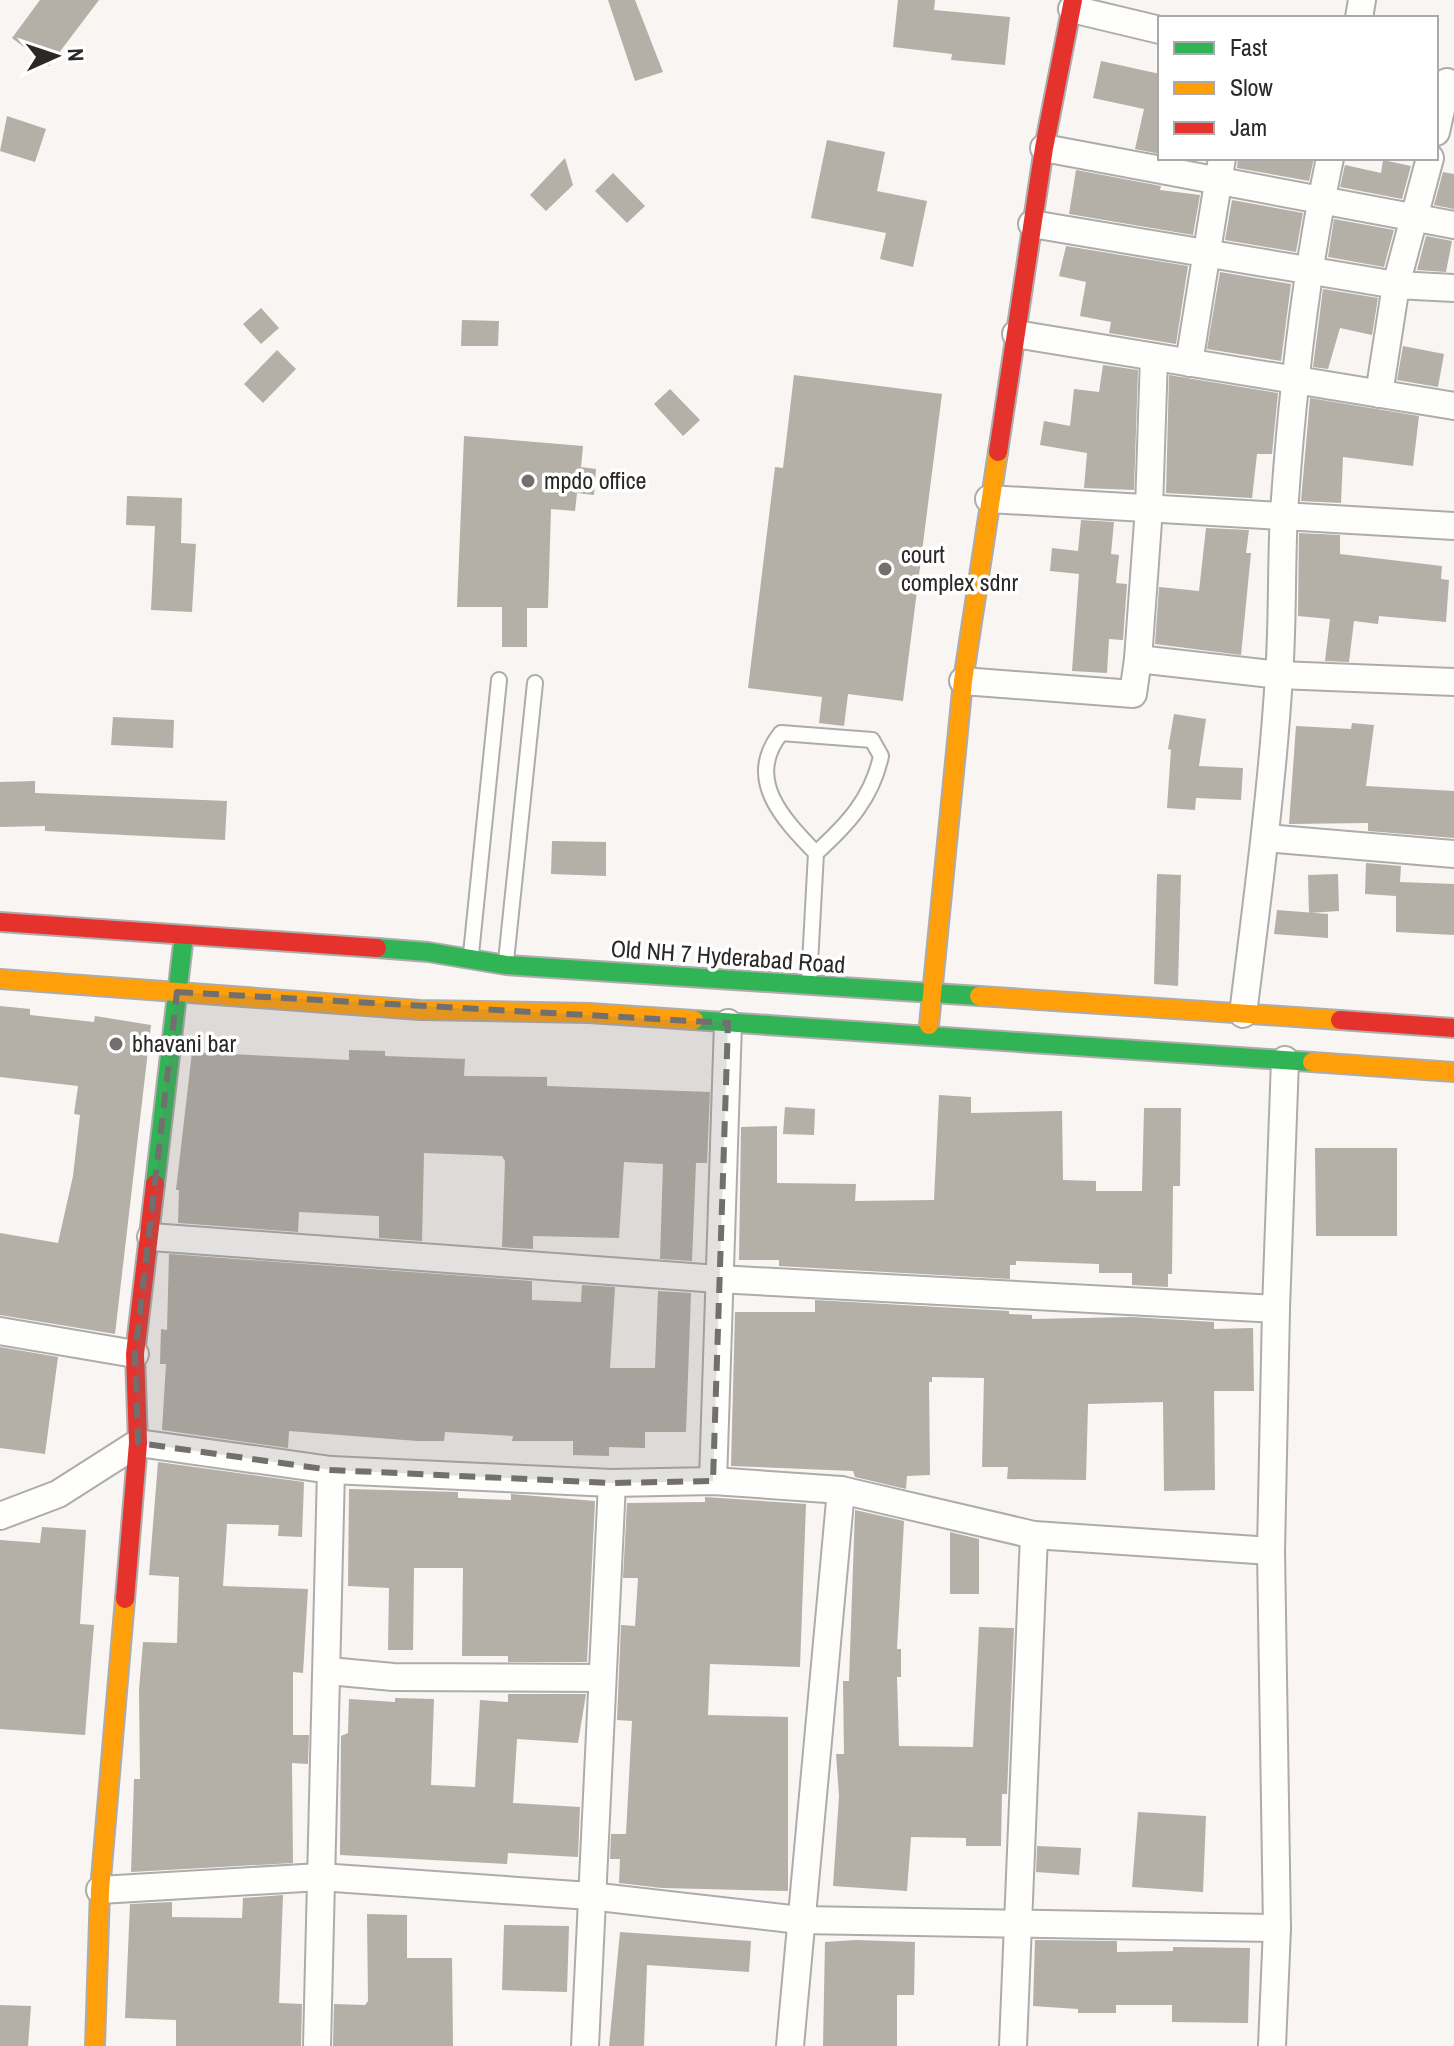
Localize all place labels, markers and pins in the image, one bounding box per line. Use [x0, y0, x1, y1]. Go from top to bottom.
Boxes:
place label: mpdo office [544, 464, 647, 496]
marker: mpdo office [519, 472, 537, 490]
place label: court complex sdnr [901, 538, 1018, 598]
marker: court complex sdnr [876, 560, 894, 578]
place label: bhavani bar [132, 1027, 236, 1059]
marker: bhavani bar [107, 1035, 125, 1053]

